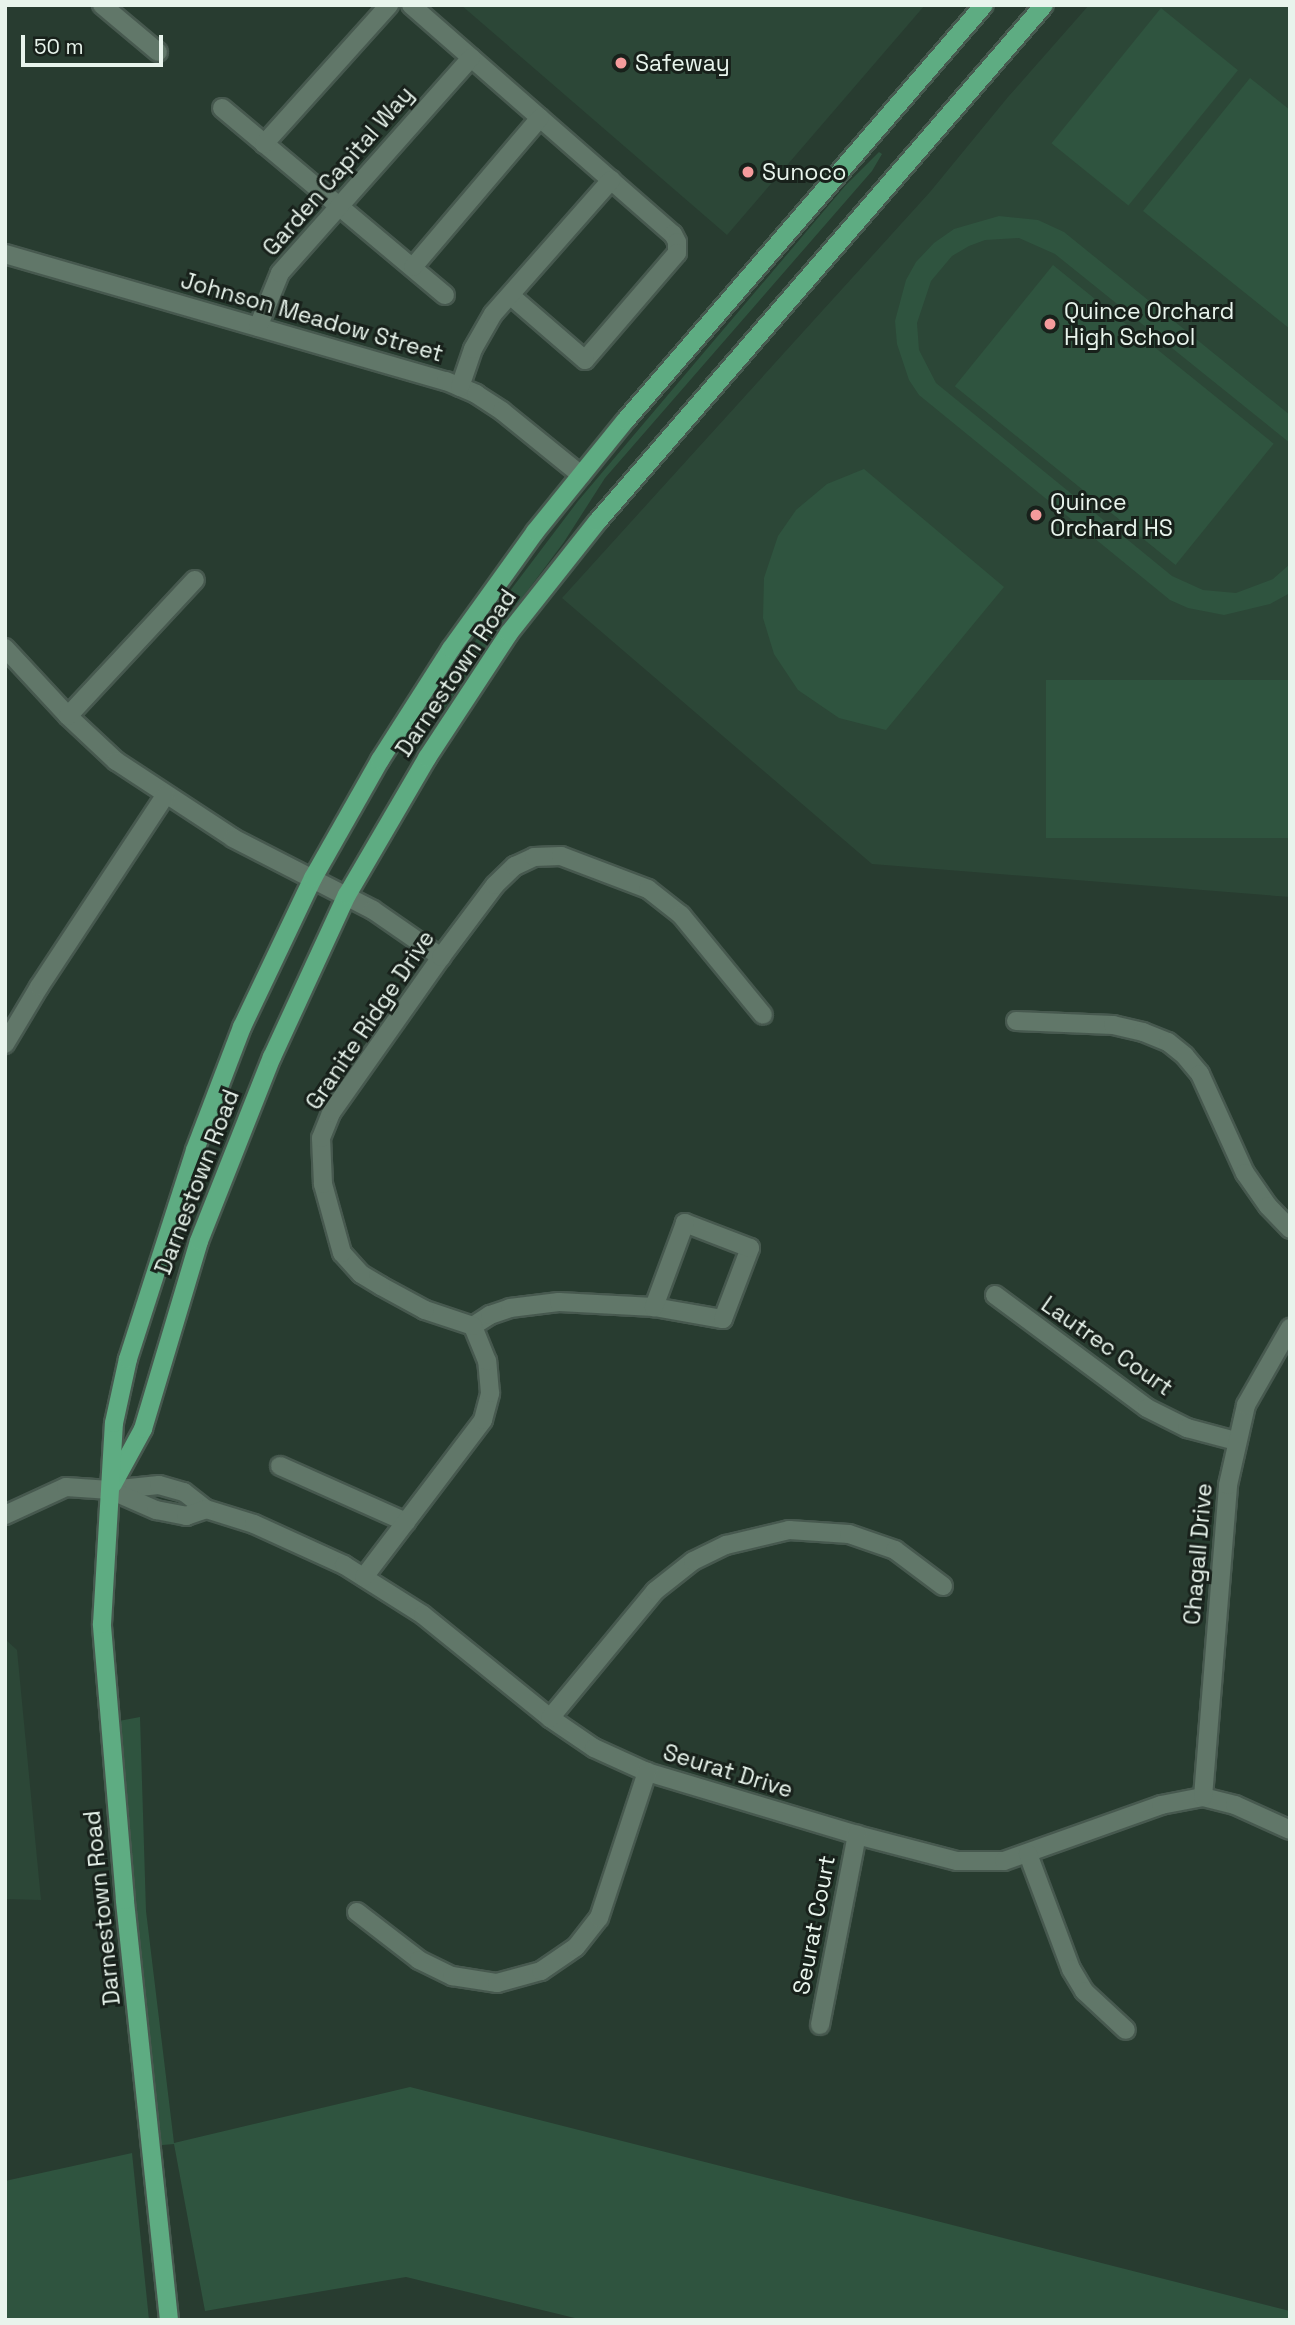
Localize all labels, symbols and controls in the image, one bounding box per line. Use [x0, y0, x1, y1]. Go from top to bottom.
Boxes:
scale bar [24, 21, 166, 65]
text: 50 m [34, 33, 84, 60]
place label: Safeway [635, 49, 730, 77]
marker: Safeway [613, 55, 629, 71]
street label: Garden Capital Way [257, 81, 419, 261]
place label: Sunoco [762, 158, 846, 186]
marker: Sunoco [740, 164, 756, 180]
street label: Johnson Meadow Street [178, 266, 446, 368]
place label: Quince Orchard High School [1064, 297, 1234, 351]
marker: Quince Orchard High School [1042, 316, 1058, 332]
place label: Quince Orchard HS [1050, 488, 1173, 542]
marker: Quince Orchard HS [1028, 507, 1044, 523]
street label: Darnestown Road [390, 584, 522, 762]
street label: Granite Ridge Drive [300, 925, 440, 1115]
street label: Darnestown Road [149, 1086, 245, 1278]
street label: Lautrec Court [1036, 1291, 1178, 1401]
street label: Chagall Drive [1178, 1482, 1218, 1626]
street label: Seurat Drive [660, 1738, 796, 1804]
street label: Darnestown Road [78, 1809, 126, 2007]
street label: Seurat Court [787, 1853, 841, 1997]

